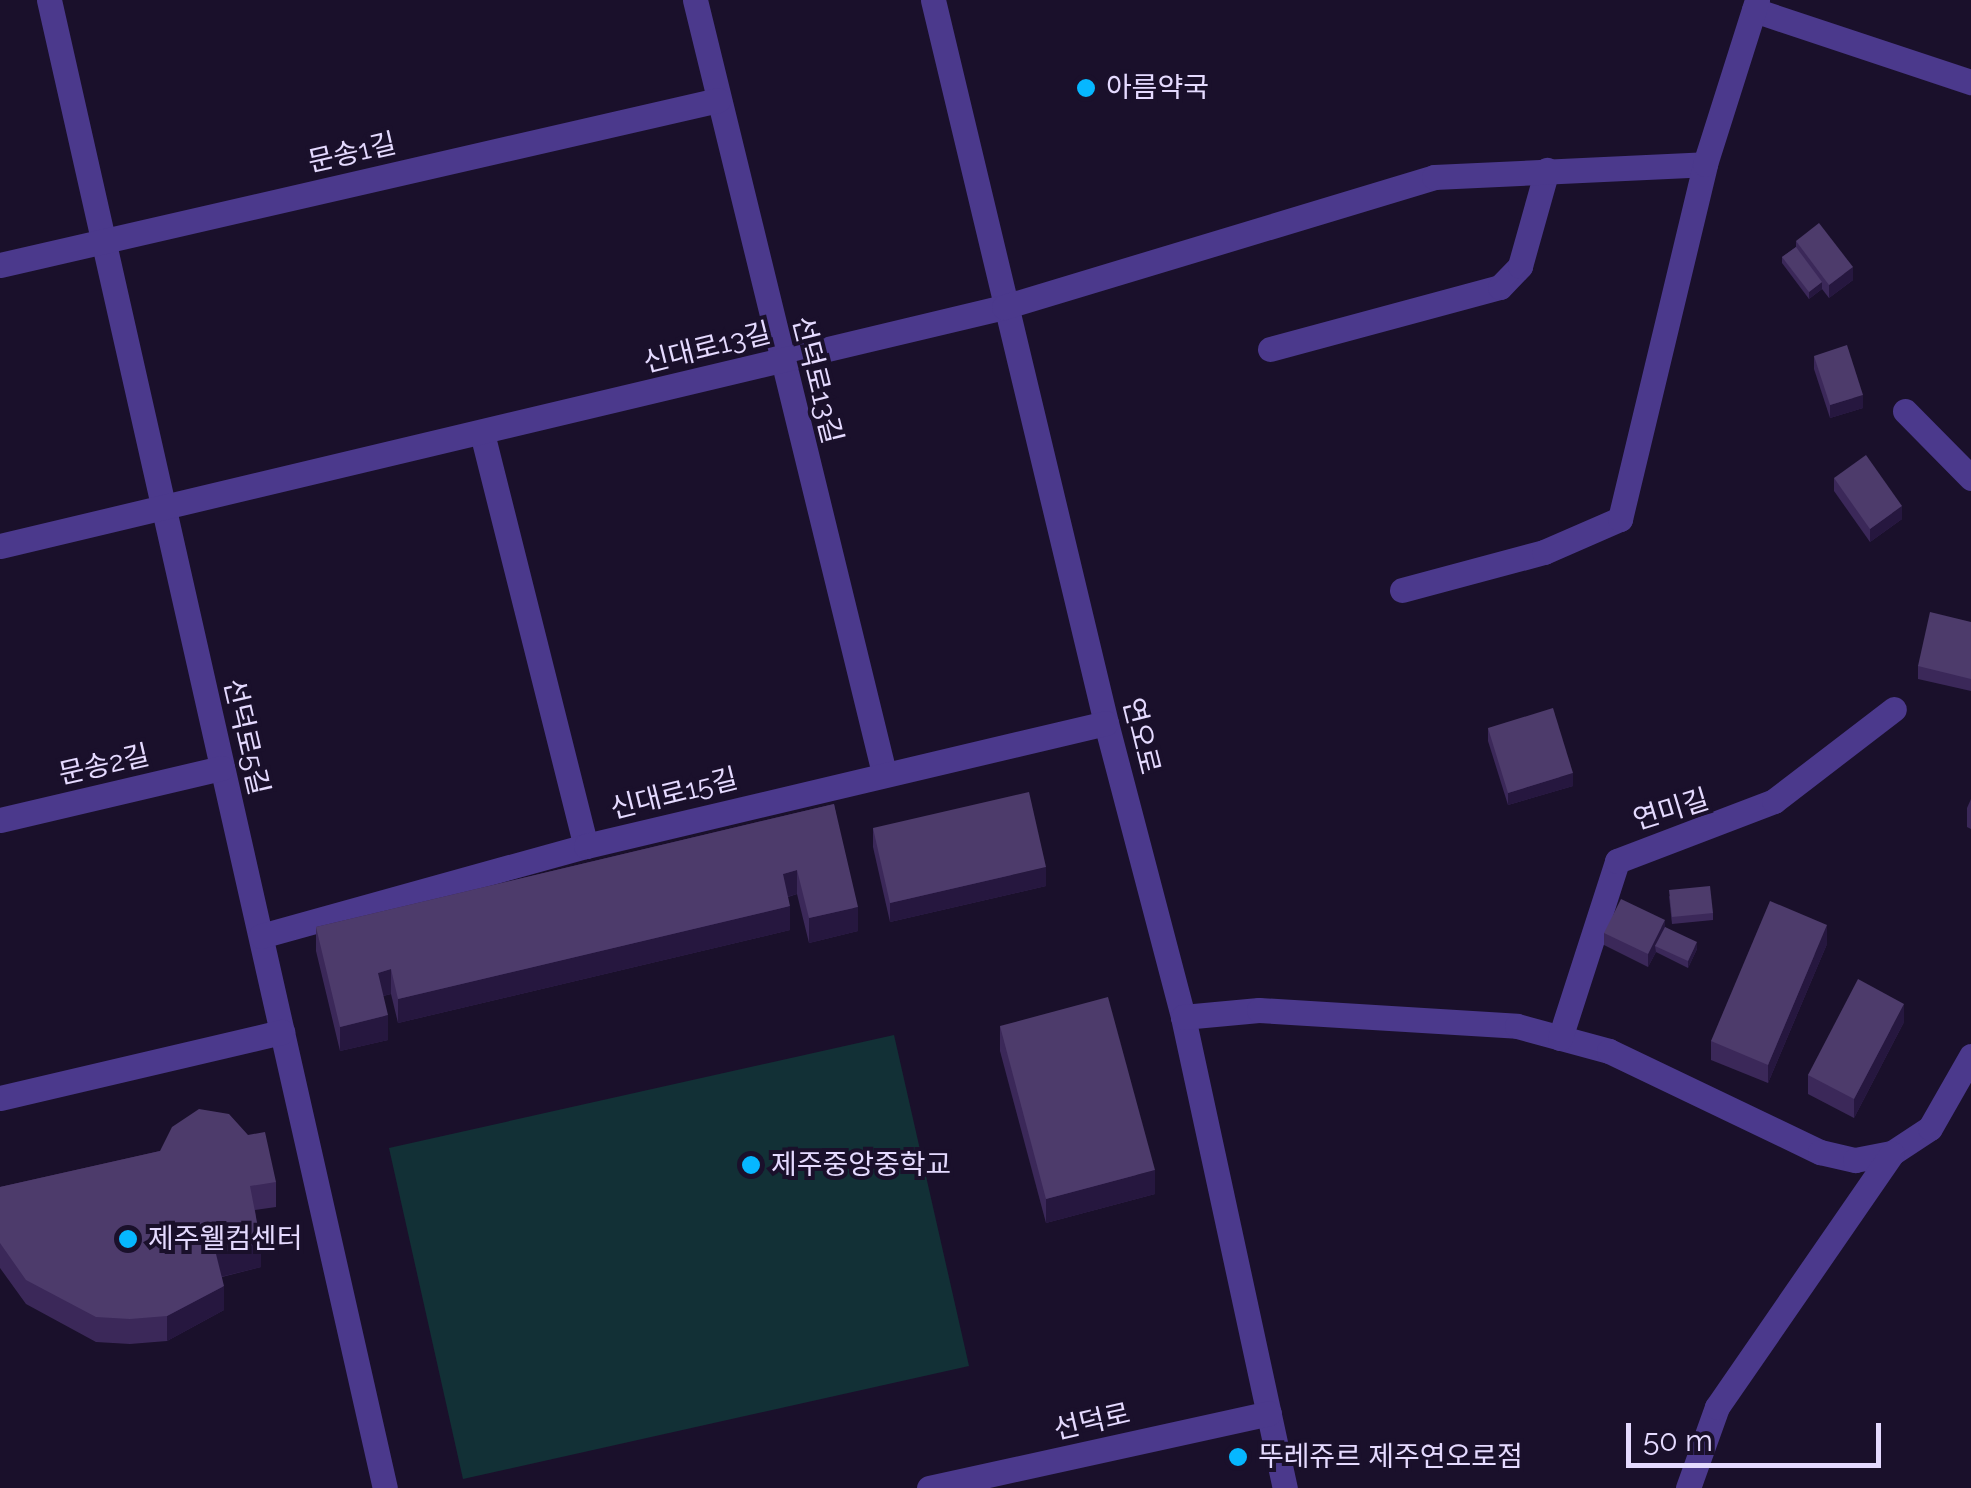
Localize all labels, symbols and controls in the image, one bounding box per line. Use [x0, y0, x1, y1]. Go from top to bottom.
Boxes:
place label: 아름약국 [1106, 71, 1209, 105]
marker: 아름약국 [1075, 77, 1097, 99]
street label: 문송1길 [305, 127, 399, 179]
street label: 선덕로13길 [785, 313, 849, 447]
street label: 신대로13길 [640, 316, 774, 380]
street label: 선덕로5길 [216, 676, 276, 798]
street label: 연오로 [1115, 694, 1167, 778]
street label: 문송2길 [55, 738, 153, 792]
street label: 신대로15길 [607, 762, 741, 826]
street label: 연미길 [1629, 783, 1713, 837]
place label: 제주중앙중학교 [771, 1148, 951, 1182]
marker: 제주중앙중학교 [740, 1154, 762, 1176]
place label: 제주웰컴센터 [148, 1222, 303, 1256]
marker: 제주웰컴센터 [117, 1228, 139, 1250]
street label: 선덕로 [1051, 1397, 1133, 1447]
scale bar [1631, 1403, 1886, 1465]
text: 50 m [1643, 1423, 1713, 1458]
place label: 뚜레쥬르 제주연오로점 [1258, 1440, 1523, 1474]
marker: 뚜레쥬르 제주연오로점 [1227, 1446, 1249, 1468]

